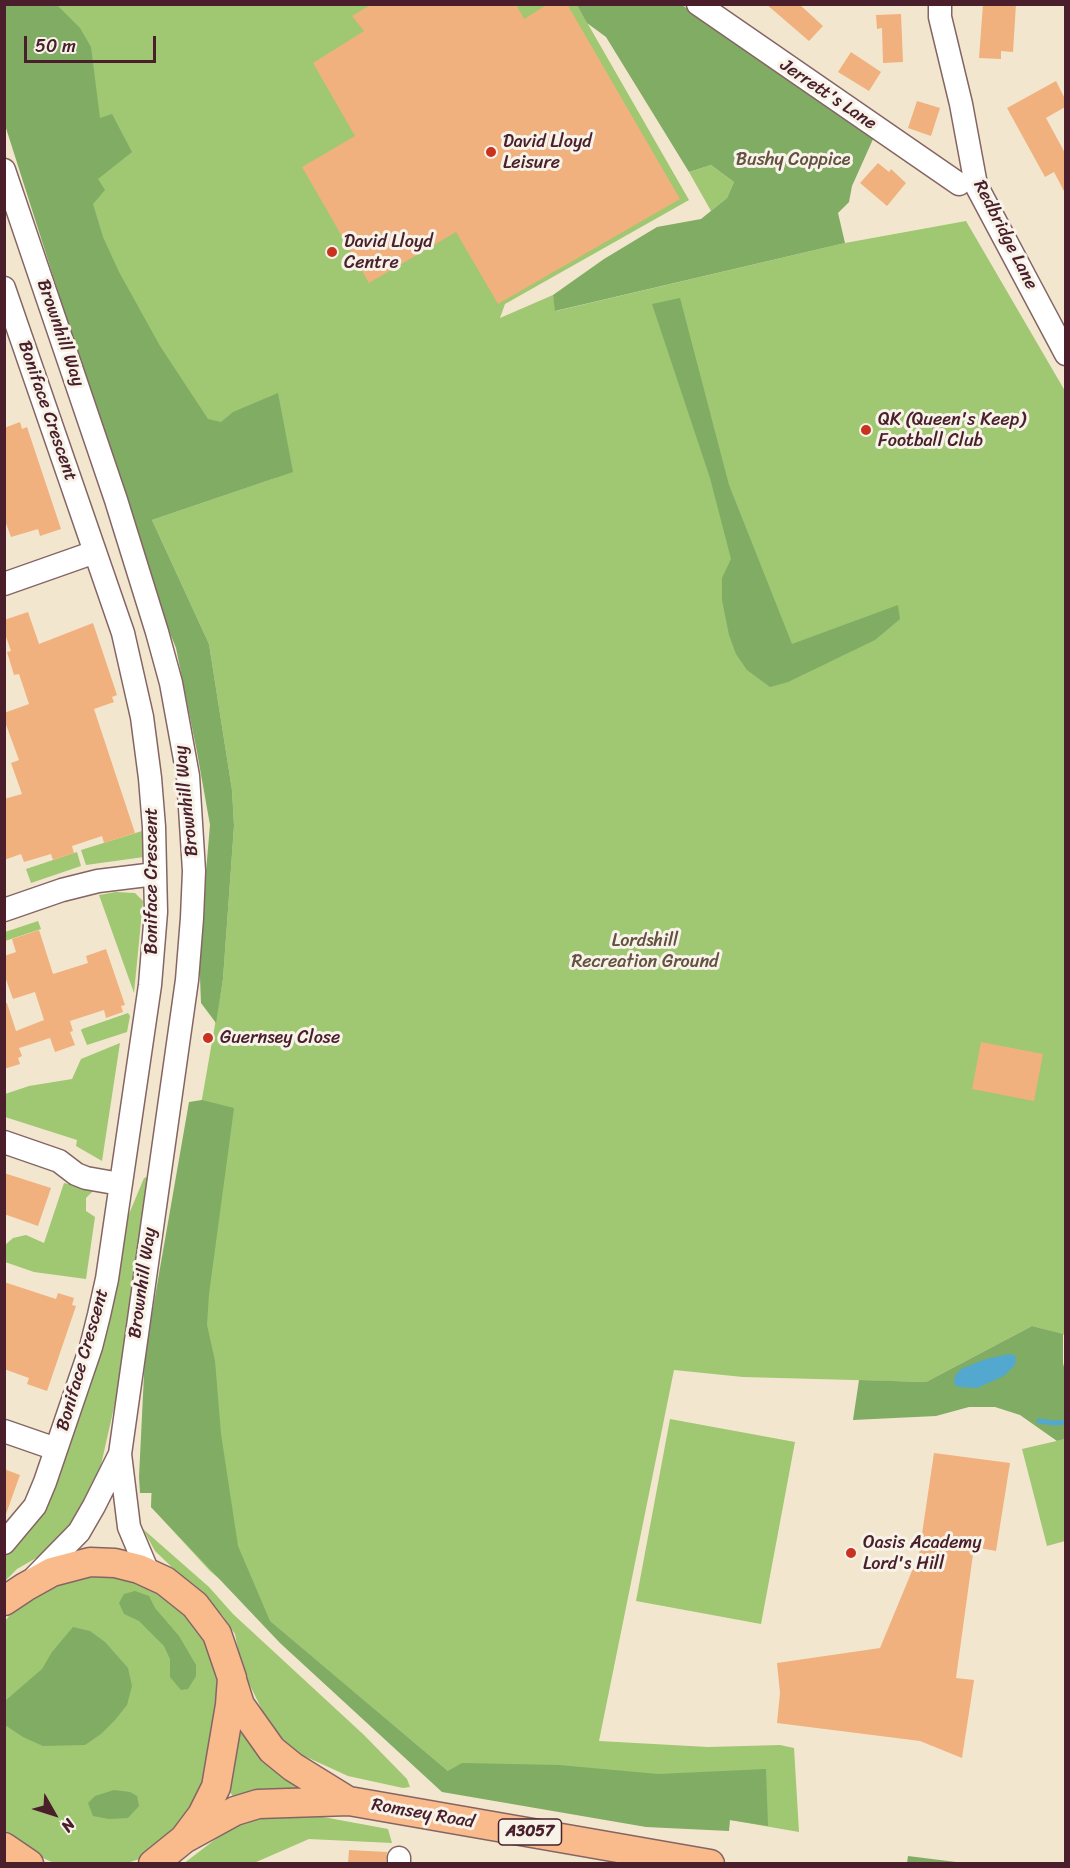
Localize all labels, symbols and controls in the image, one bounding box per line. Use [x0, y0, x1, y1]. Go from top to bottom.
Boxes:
scale bar [27, 24, 159, 62]
text: 50 m [35, 30, 76, 62]
street label: Jerrett's Lane [776, 55, 880, 135]
place label: David Lloyd Leisure [503, 131, 592, 174]
marker: David Lloyd Leisure [484, 145, 498, 159]
park label: Bushy Coppice [736, 149, 850, 171]
street label: Redbridge Lane [968, 177, 1042, 293]
place label: David Lloyd Centre [344, 231, 433, 274]
marker: David Lloyd Centre [325, 245, 339, 259]
street label: Brownhill Way [32, 277, 88, 389]
street label: Boniface Crescent [13, 338, 81, 484]
place label: QK (Queen's Keep) Football Club [878, 409, 1026, 452]
marker: QK (Queen's Keep) Football Club [859, 423, 873, 437]
street label: Brownhill Way [170, 744, 204, 858]
street label: Boniface Crescent [141, 808, 163, 954]
park label: Lordshill Recreation Ground [571, 930, 719, 972]
place label: Guernsey Close [220, 1027, 340, 1049]
marker: Guernsey Close [201, 1031, 215, 1045]
street label: Brownhill Way [125, 1226, 161, 1340]
street label: Boniface Crescent [52, 1286, 114, 1434]
place label: Oasis Academy Lord's Hill [863, 1532, 982, 1574]
marker: Oasis Academy Lord's Hill [844, 1546, 858, 1560]
north arrow [24, 1784, 84, 1844]
street label: Romsey Road [370, 1794, 476, 1834]
text: N [54, 1812, 83, 1839]
road number: A3057 [498, 1819, 562, 1845]

